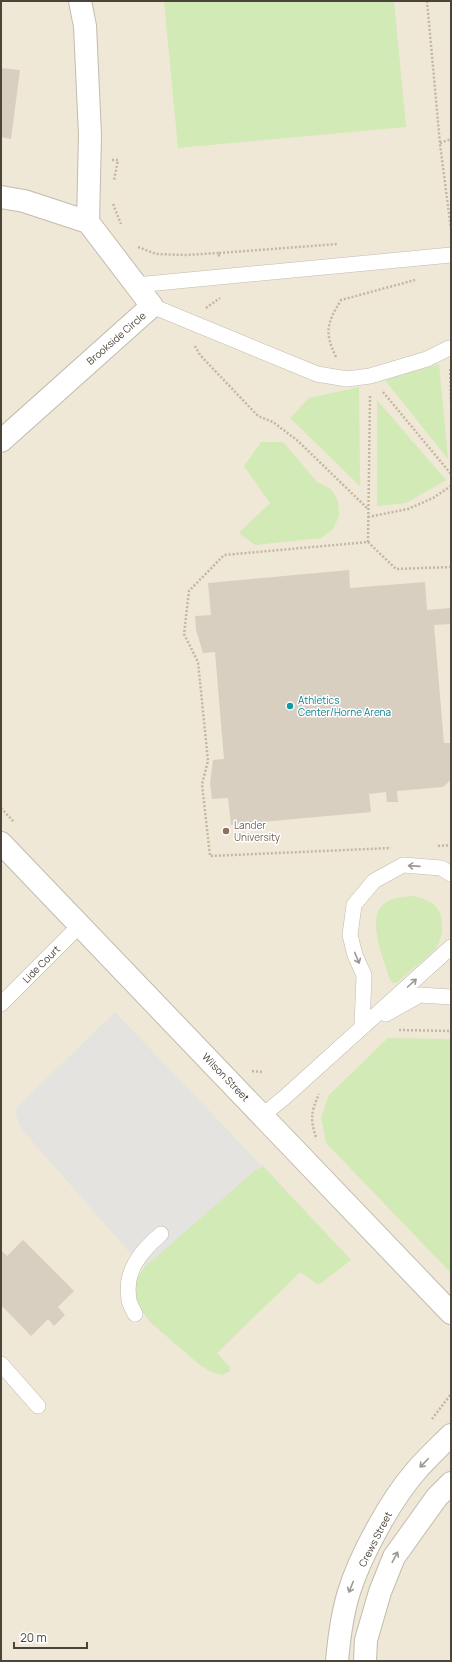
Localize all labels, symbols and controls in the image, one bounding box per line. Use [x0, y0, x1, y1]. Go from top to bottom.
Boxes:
street label: Brookside Circle [83, 308, 149, 368]
place label: Athletics Center/Horne Arena [298, 693, 391, 719]
marker: Athletics Center/Horne Arena [285, 701, 295, 711]
place label: Lander University [234, 818, 281, 844]
marker: Lander University [221, 826, 231, 836]
one-way arrow [408, 862, 421, 870]
street label: Lide Court [19, 942, 63, 986]
one-way arrow [354, 952, 362, 964]
one-way arrow [407, 978, 417, 987]
street label: Wilson Street [199, 1050, 253, 1104]
one-way arrow [419, 1458, 429, 1468]
street label: Crews Street [355, 1509, 395, 1569]
one-way arrow [392, 1551, 400, 1563]
one-way arrow [347, 1580, 355, 1592]
scale bar [14, 1624, 87, 1650]
text: 20 m [20, 1629, 47, 1646]

